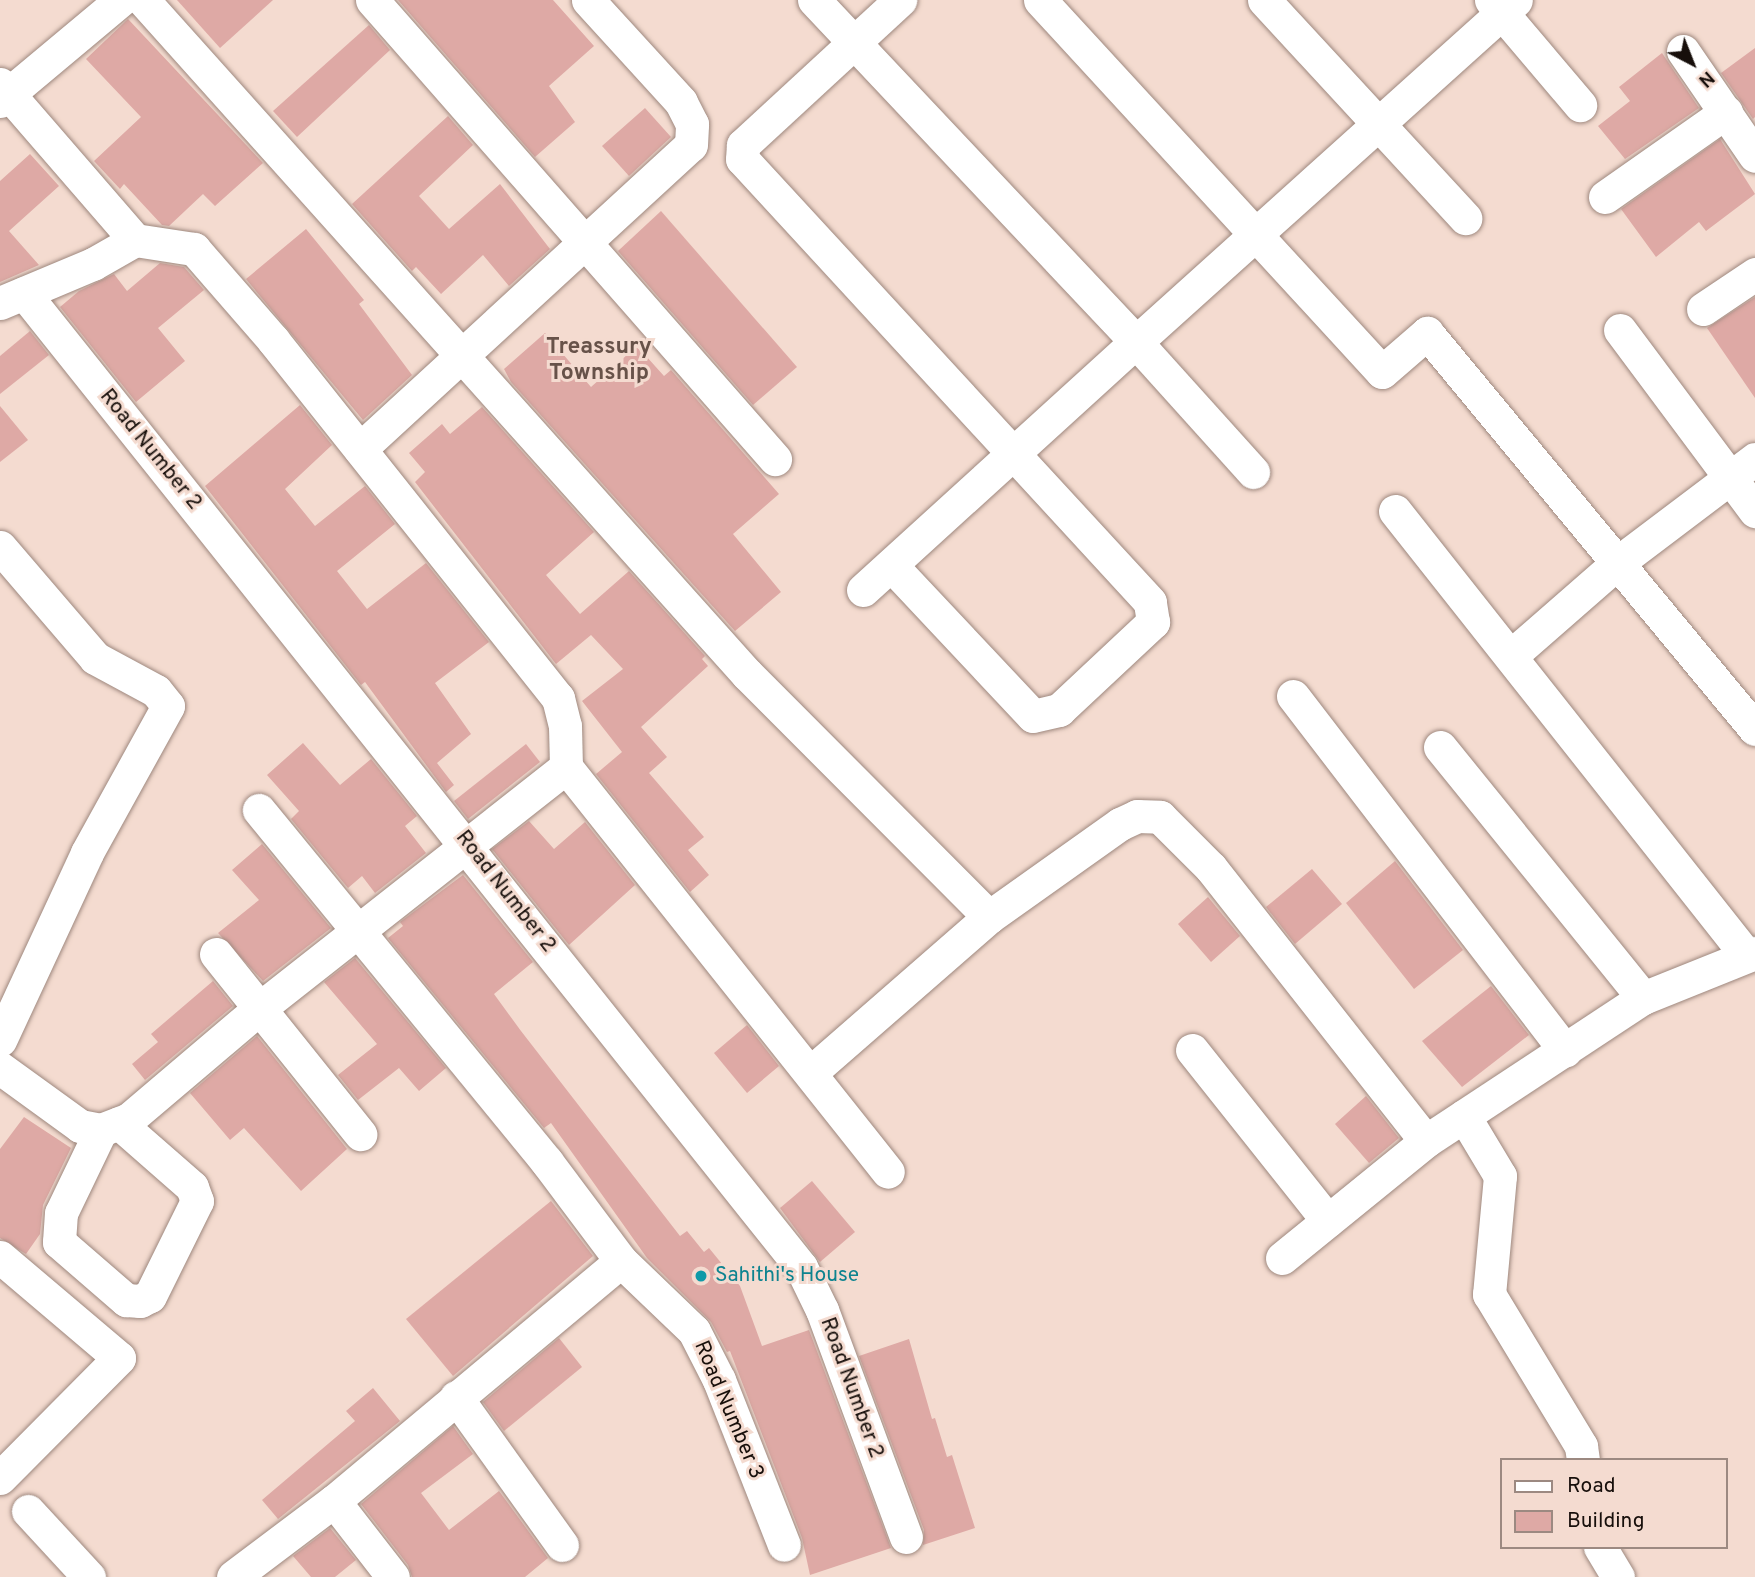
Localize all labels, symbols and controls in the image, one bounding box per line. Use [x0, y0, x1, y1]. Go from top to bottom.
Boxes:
north arrow [1657, 28, 1727, 98]
text: N [1693, 65, 1719, 92]
district label: Treassury Township [546, 334, 652, 388]
street label: Road Number 2 [94, 385, 206, 515]
street label: Road Number 2 [450, 826, 560, 958]
place label: Sahithi's House [715, 1263, 859, 1289]
marker: Sahithi's House [693, 1268, 709, 1284]
street label: Road Number 2 [814, 1314, 888, 1462]
street label: Road Number 3 [688, 1337, 768, 1483]
legend [1500, 1458, 1727, 1549]
text: Road [1567, 1473, 1616, 1500]
text: Building [1567, 1508, 1645, 1535]

